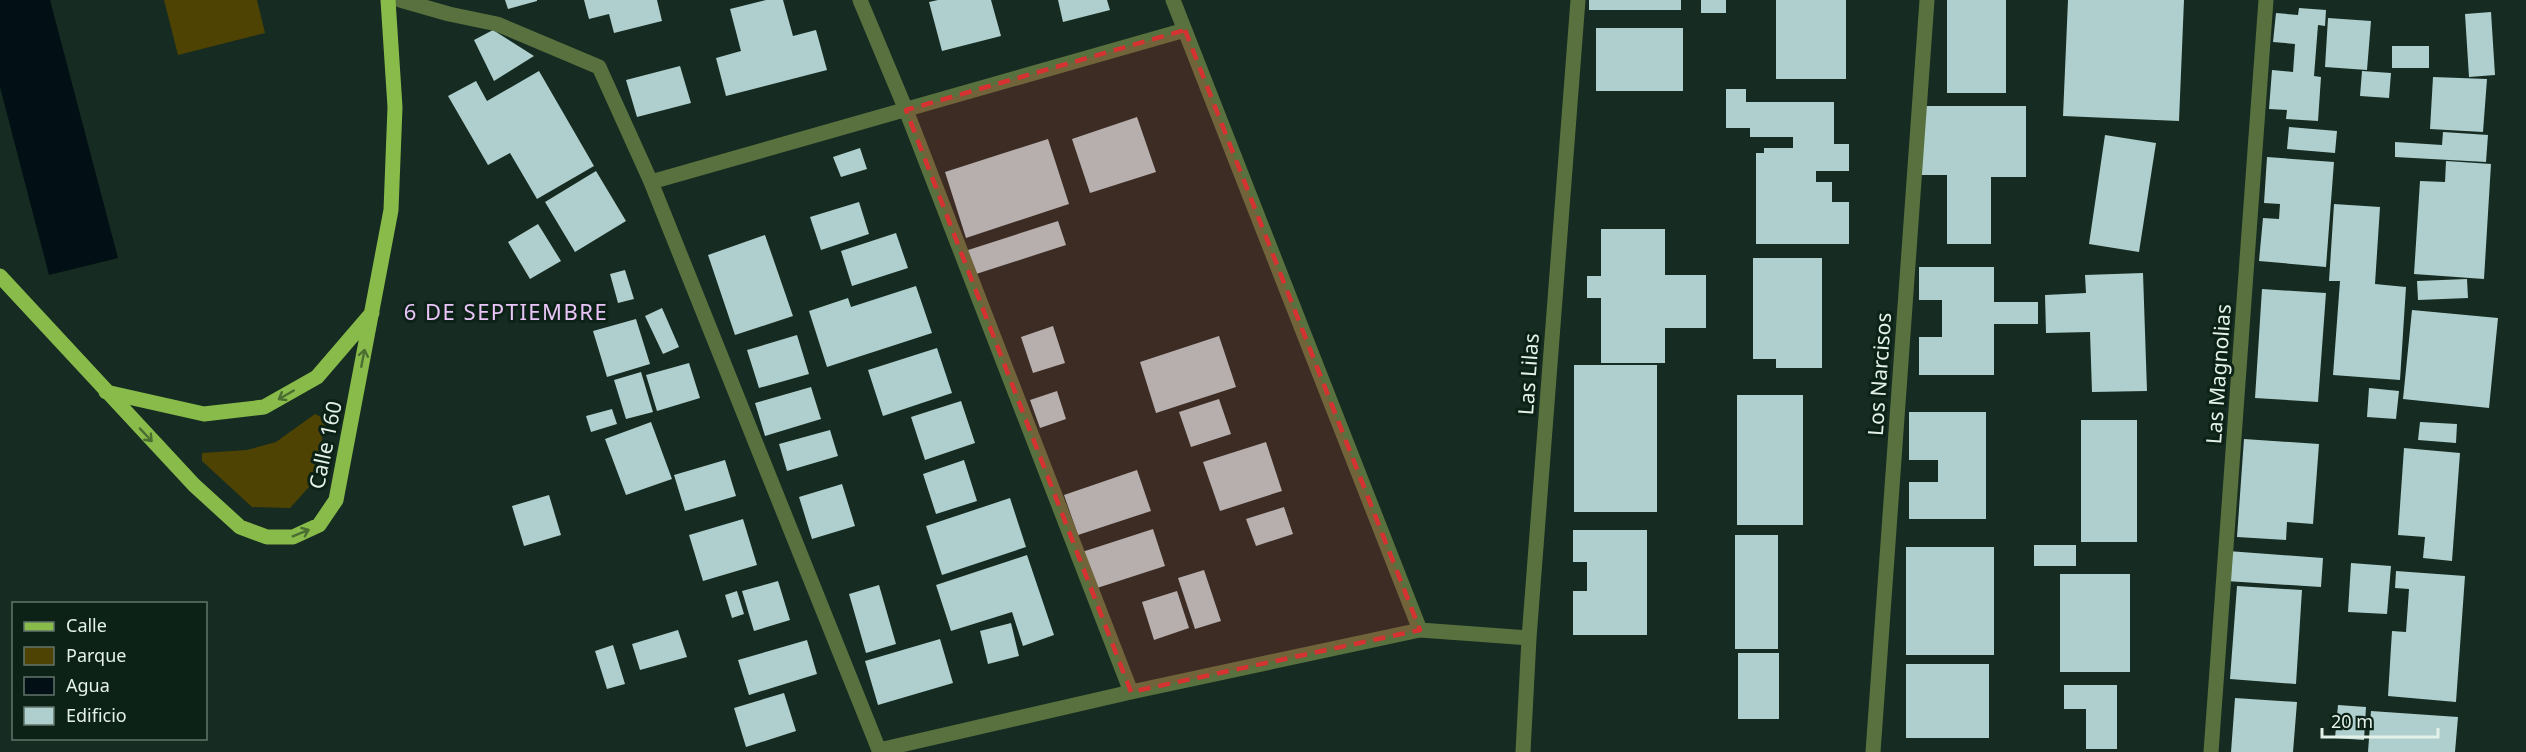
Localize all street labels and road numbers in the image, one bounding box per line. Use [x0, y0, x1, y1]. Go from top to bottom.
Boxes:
street label: Las Magnolias [2199, 303, 2237, 445]
street label: Los Narcisos [1861, 311, 1897, 437]
street label: Las Lilas [1511, 332, 1545, 416]
street label: Calle 160 [302, 398, 348, 492]

